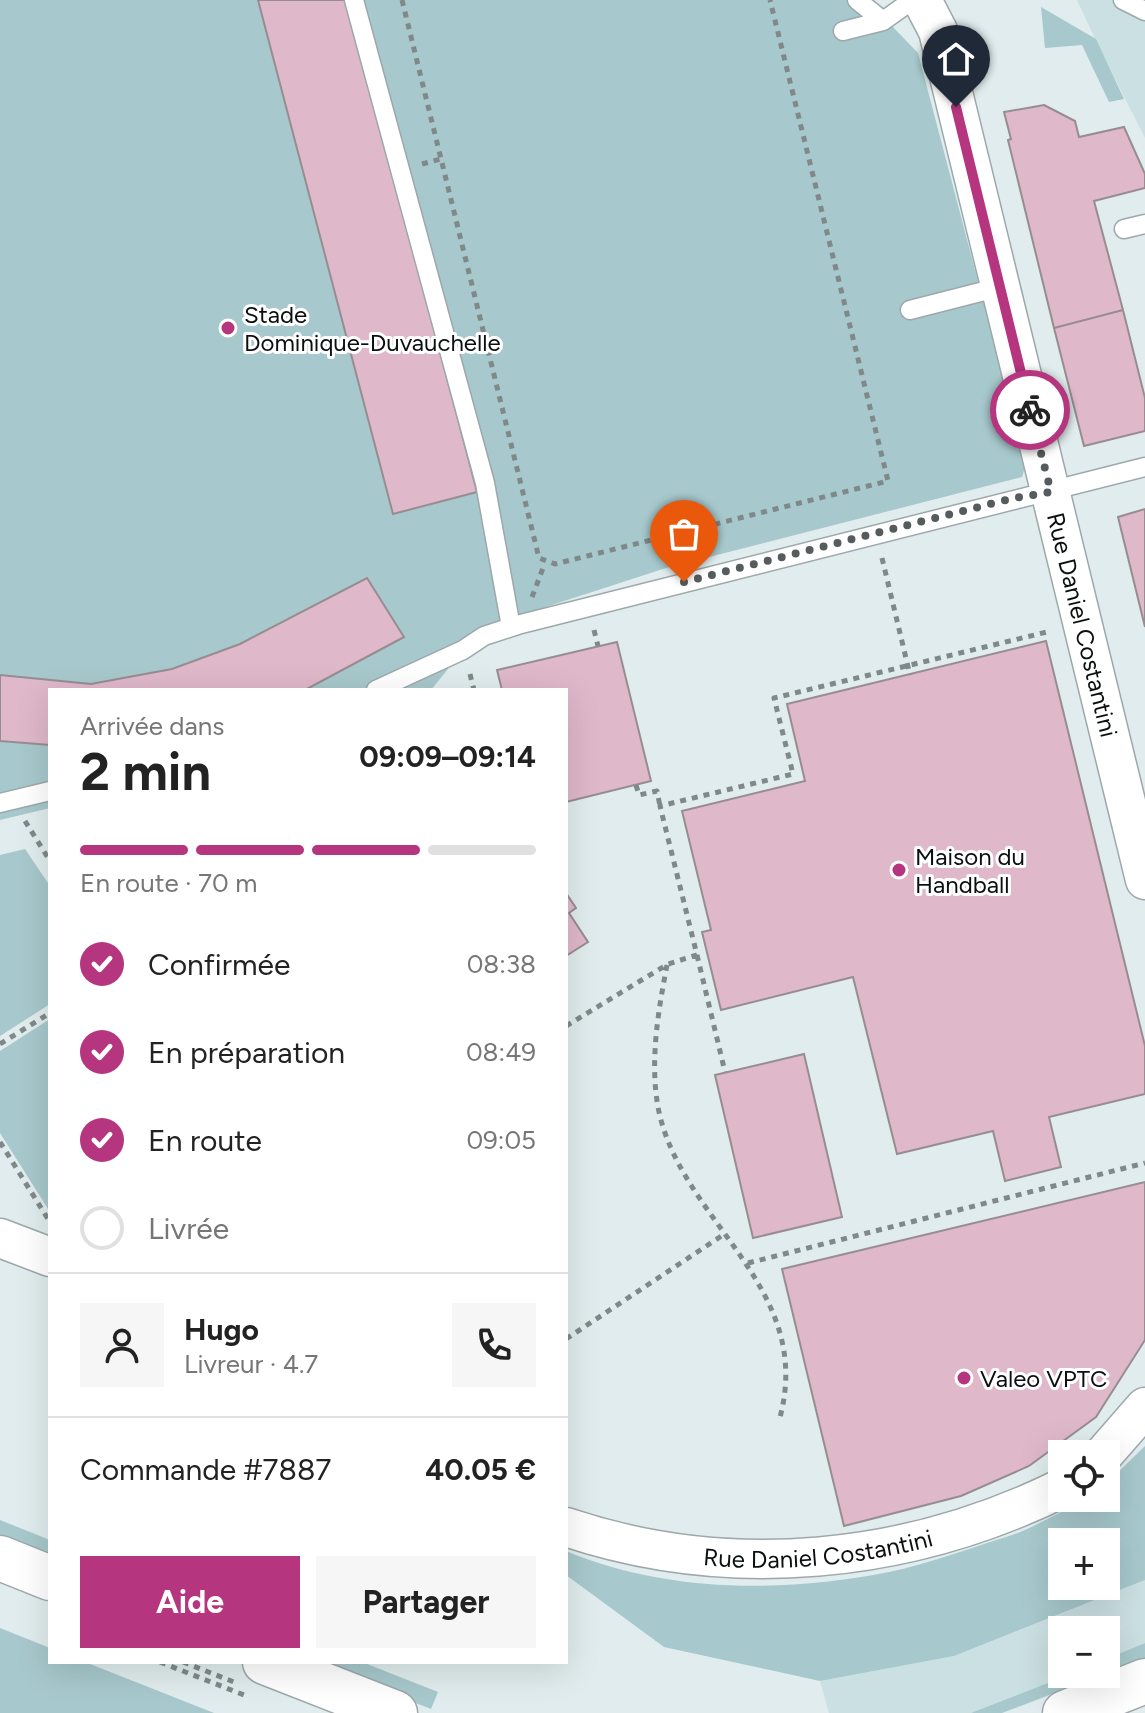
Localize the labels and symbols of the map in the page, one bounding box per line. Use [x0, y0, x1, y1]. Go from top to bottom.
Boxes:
pin [922, 25, 990, 107]
place label: Stade Dominique-Duvauchelle [244, 300, 501, 357]
marker: Stade Dominique-Duvauchelle [219, 319, 237, 337]
courier [990, 370, 1070, 450]
pin [650, 500, 718, 582]
street label: Rue Daniel Costantini [1041, 509, 1124, 740]
place label: Maison du Handball [915, 842, 1025, 899]
marker: Maison du Handball [890, 861, 908, 879]
place label: Valeo VPTC [980, 1364, 1107, 1393]
marker: Valeo VPTC [955, 1369, 973, 1387]
street label: Rue Daniel Costantini [702, 1523, 935, 1573]

